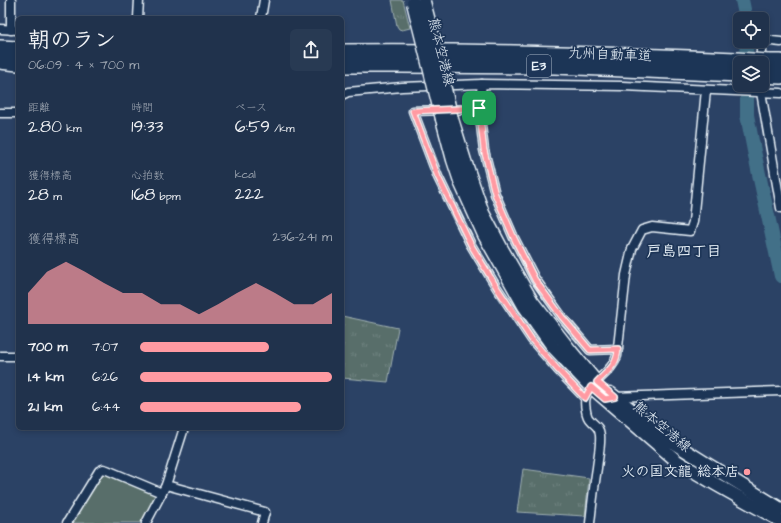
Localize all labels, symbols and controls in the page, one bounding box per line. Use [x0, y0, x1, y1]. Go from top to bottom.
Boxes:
map controls [733, 12, 769, 92]
button: locate [733, 12, 769, 48]
street label: 熊本空港線 [423, 16, 459, 88]
text: 朝のラン [28, 25, 116, 56]
button: share [290, 29, 332, 71]
street label: 九州自動車道 [568, 44, 652, 66]
road number: E3 [527, 55, 551, 77]
text: 06:09 · 4 × 700 m [28, 56, 139, 74]
button: layers [733, 56, 769, 92]
pin [462, 91, 496, 125]
icon: arrive [468, 97, 490, 119]
text: 距離 [28, 100, 50, 115]
text: 時間 [131, 100, 153, 115]
text: ペース [235, 100, 267, 115]
text: 2.80 [28, 115, 62, 139]
text: 19:33 [131, 115, 163, 139]
text: 6:59 [235, 115, 270, 139]
text: km [62, 121, 82, 136]
text: /km [270, 121, 295, 136]
text: kcal [235, 167, 256, 182]
text: 獲得標高 [28, 168, 72, 183]
text: 心拍数 [131, 168, 164, 183]
text: 222 [235, 182, 264, 206]
text: 28 [28, 183, 49, 207]
text: 168 [131, 183, 155, 207]
text: m [49, 189, 62, 204]
text: bpm [155, 189, 180, 204]
text: 236–241 m [272, 228, 332, 246]
text: 獲得標高 [28, 230, 80, 248]
district label: 戸島四丁目 [646, 241, 722, 262]
text: 700 m [28, 338, 68, 356]
text: 7:07 [92, 338, 118, 356]
text: 1.4 km [28, 368, 64, 386]
text: 6:26 [92, 368, 118, 386]
street label: 熊本空港線 [629, 397, 695, 457]
text: 2.1 km [28, 398, 62, 416]
text: 6:44 [92, 398, 120, 416]
place label: 火の国文龍 総本店 [621, 462, 739, 482]
marker: 火の国文龍 総本店 [742, 467, 752, 477]

